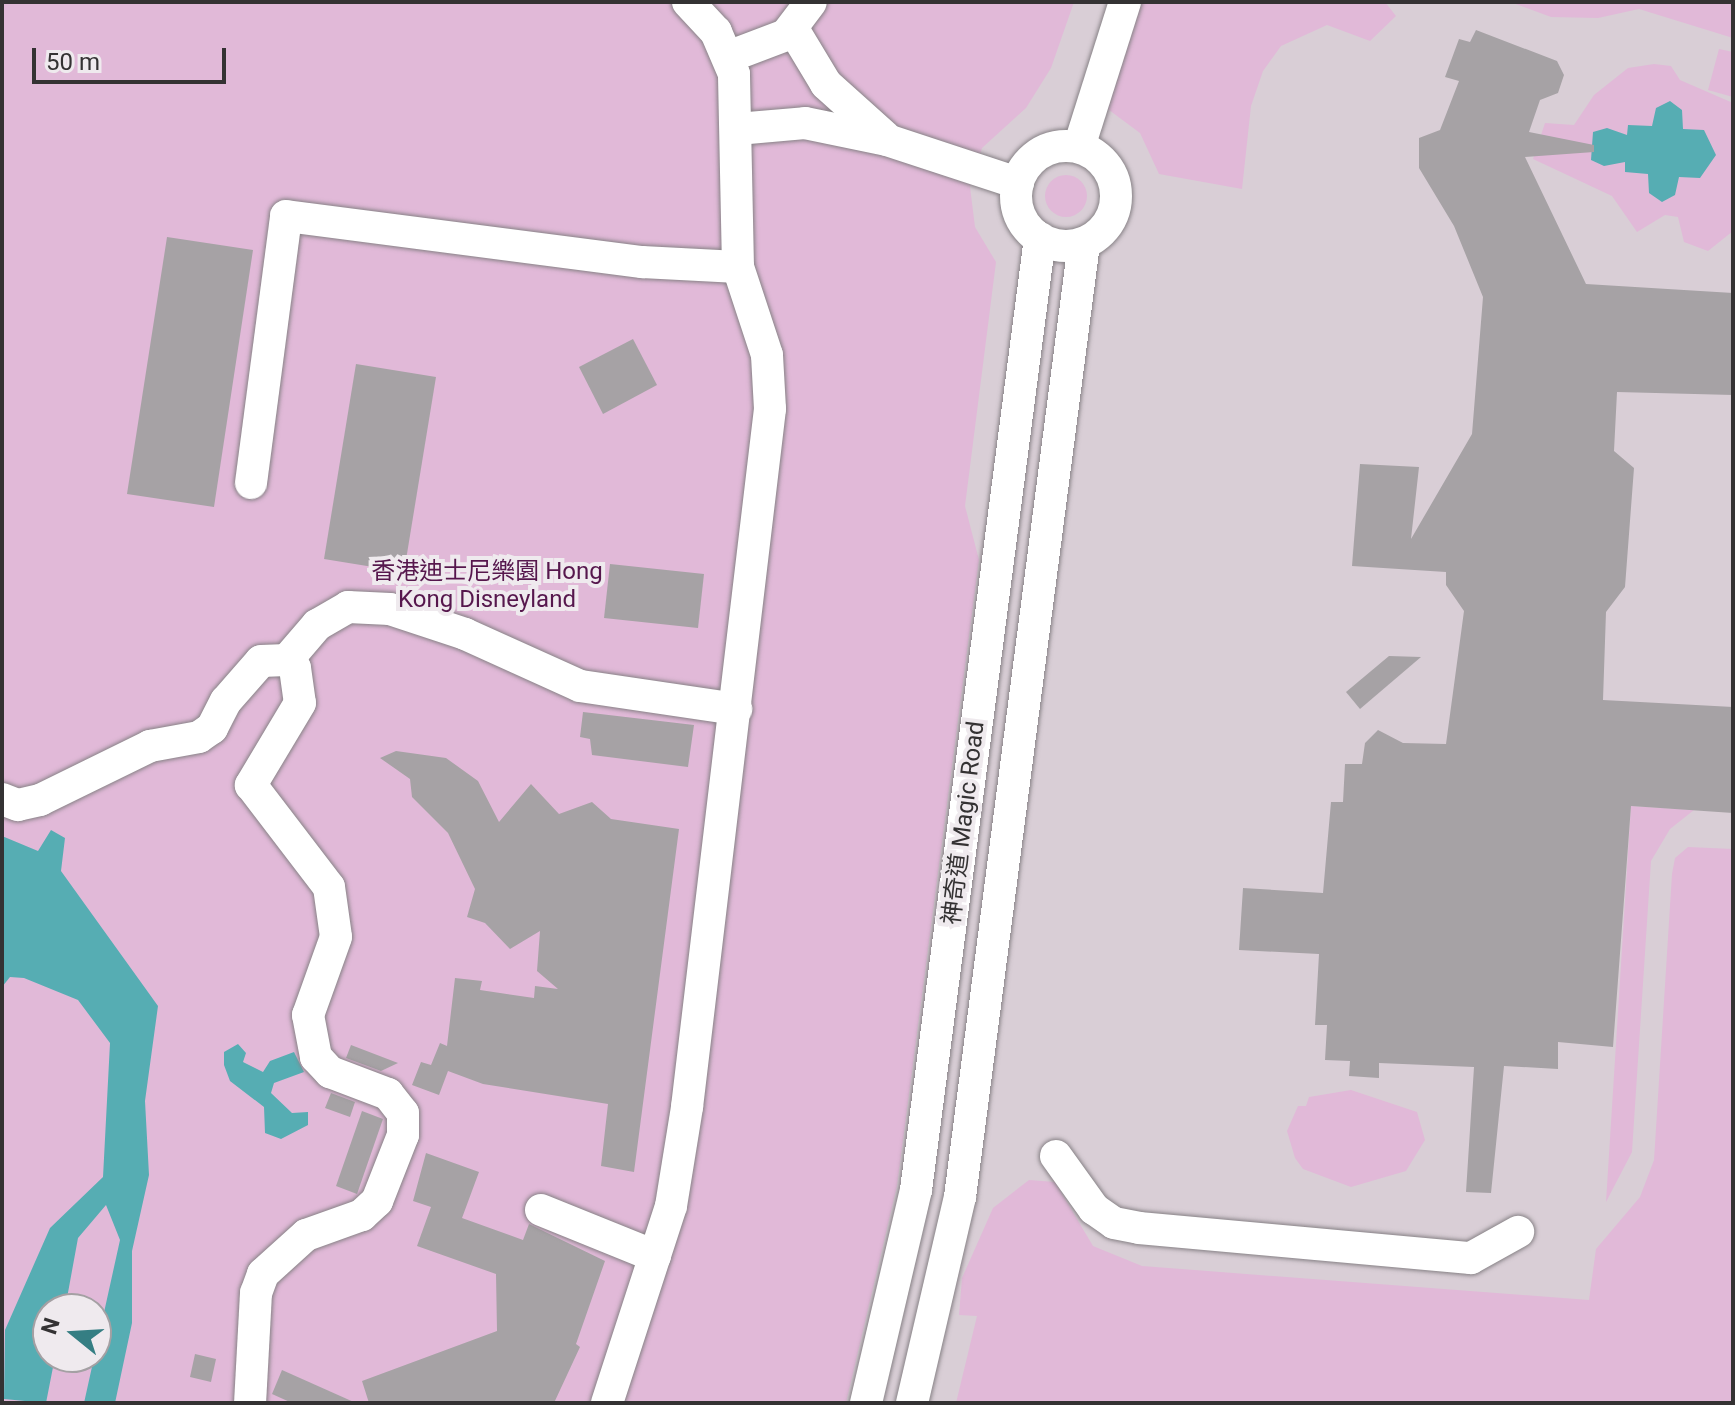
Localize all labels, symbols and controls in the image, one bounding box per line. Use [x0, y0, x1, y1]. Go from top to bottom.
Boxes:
scale bar [36, 32, 230, 82]
text: 50 m [46, 48, 100, 76]
park label: 香港迪士尼樂園 Hong Kong Disneyland [371, 558, 603, 614]
street label: 神奇道 Magic Road [937, 720, 991, 926]
north arrow [32, 1293, 112, 1373]
text: N [36, 1315, 65, 1337]

